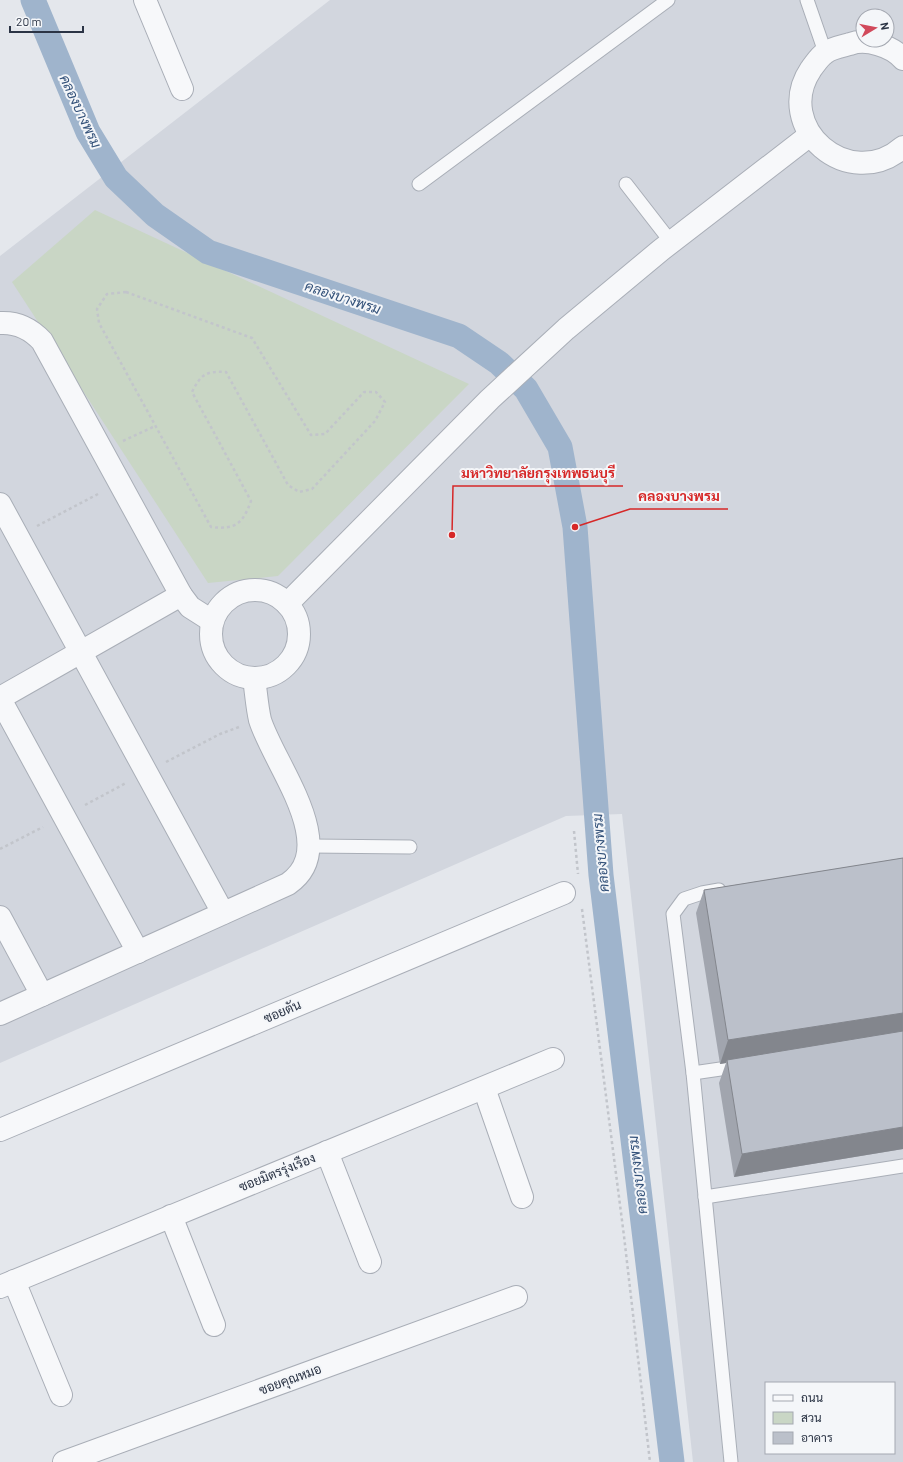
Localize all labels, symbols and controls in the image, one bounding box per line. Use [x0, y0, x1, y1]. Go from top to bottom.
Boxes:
scale bar [10, 8, 83, 34]
north arrow [855, 8, 895, 48]
text: 20 m [16, 14, 42, 28]
text: N [878, 21, 892, 31]
water label: คลองบางพรม [57, 72, 106, 151]
water label: คลองบางพรม [303, 277, 383, 317]
callout: มหาวิทยาลัยกรุงเทพธนบุรี [453, 460, 623, 486]
text: มหาวิทยาลัยกรุงเทพธนบุรี [461, 464, 615, 484]
callout: คลองบางพรม [630, 483, 728, 509]
text: คลองบางพรม [638, 487, 720, 504]
water label: คลองบางพรม [588, 813, 612, 893]
street label: ซอยตัน [261, 996, 303, 1026]
water label: คลองบางพรม [624, 1134, 650, 1215]
street label: ซอยมิตรรุ่งเรือง [236, 1148, 318, 1196]
street label: ซอยคุณหมอ [256, 1360, 324, 1400]
legend [765, 1382, 895, 1454]
text: ถนน [801, 1390, 824, 1404]
text: สวน [801, 1410, 822, 1424]
text: อาคาร [801, 1430, 833, 1444]

